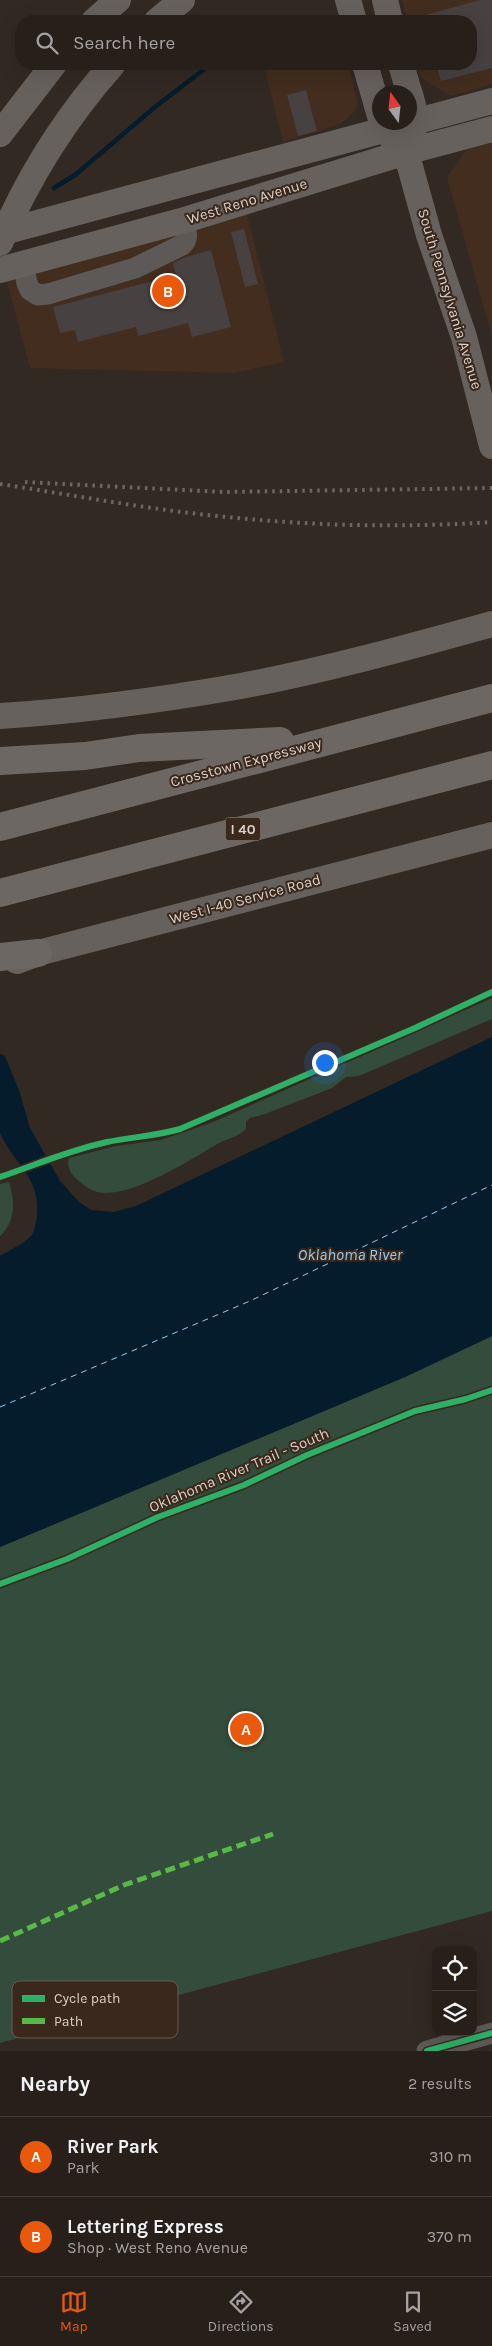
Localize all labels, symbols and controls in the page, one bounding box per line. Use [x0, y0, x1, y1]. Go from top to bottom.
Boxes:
search box [15, 15, 477, 70]
icon: search [33, 29, 61, 57]
text: Search here [73, 32, 175, 54]
north arrow [372, 85, 417, 130]
street label: West Reno Avenue [185, 174, 309, 228]
street label: South Pennsylvania Avenue [414, 206, 486, 392]
pin: B [152, 272, 184, 310]
street label: Crosstown Expressway [168, 733, 324, 791]
road number: I 40 [226, 818, 260, 841]
street label: West I-40 Service Road [167, 870, 323, 928]
your location [312, 1050, 338, 1076]
water label: Oklahoma River [298, 1245, 403, 1264]
street label: Oklahoma River Trail - South [146, 1424, 332, 1516]
pin: A [230, 1710, 262, 1748]
map controls [432, 1946, 477, 2036]
button: locate [432, 1946, 477, 1991]
legend [12, 1981, 178, 2038]
text: Cycle path [54, 1990, 120, 2007]
button: layers [432, 1991, 477, 2036]
text: Path [54, 2013, 83, 2030]
text: Nearby [20, 2072, 90, 2096]
text: 2 results [408, 2074, 472, 2093]
text: River Park [67, 2136, 159, 2158]
text: A [31, 2147, 41, 2166]
text: 310 m [429, 2147, 472, 2166]
text: Park [67, 2158, 99, 2177]
text: Lettering Express [67, 2216, 224, 2238]
text: B [31, 2227, 41, 2246]
text: 370 m [427, 2227, 472, 2246]
text: Shop · West Reno Avenue [67, 2238, 248, 2257]
tab: Map [60, 2288, 88, 2335]
tab: Directions [208, 2288, 274, 2335]
tab: Saved [393, 2288, 432, 2335]

